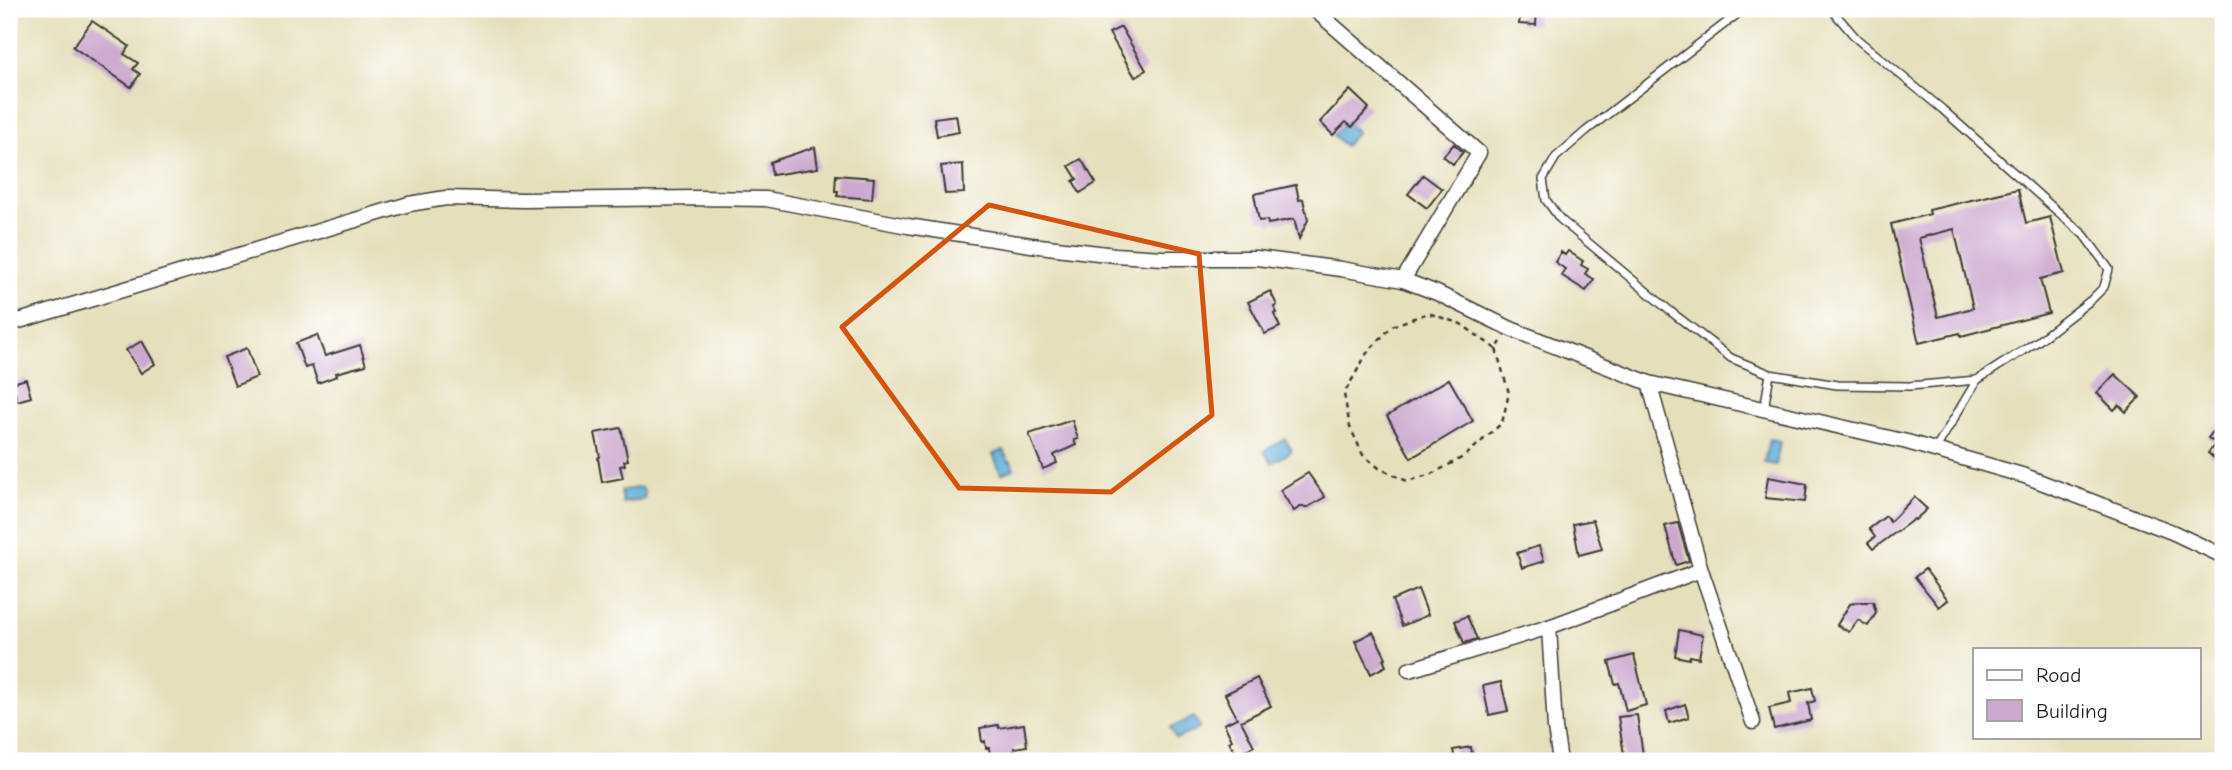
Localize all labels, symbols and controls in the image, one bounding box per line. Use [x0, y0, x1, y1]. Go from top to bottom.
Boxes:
legend [1973, 648, 2200, 738]
text: Road [2036, 663, 2081, 687]
text: Building [2036, 699, 2108, 723]

